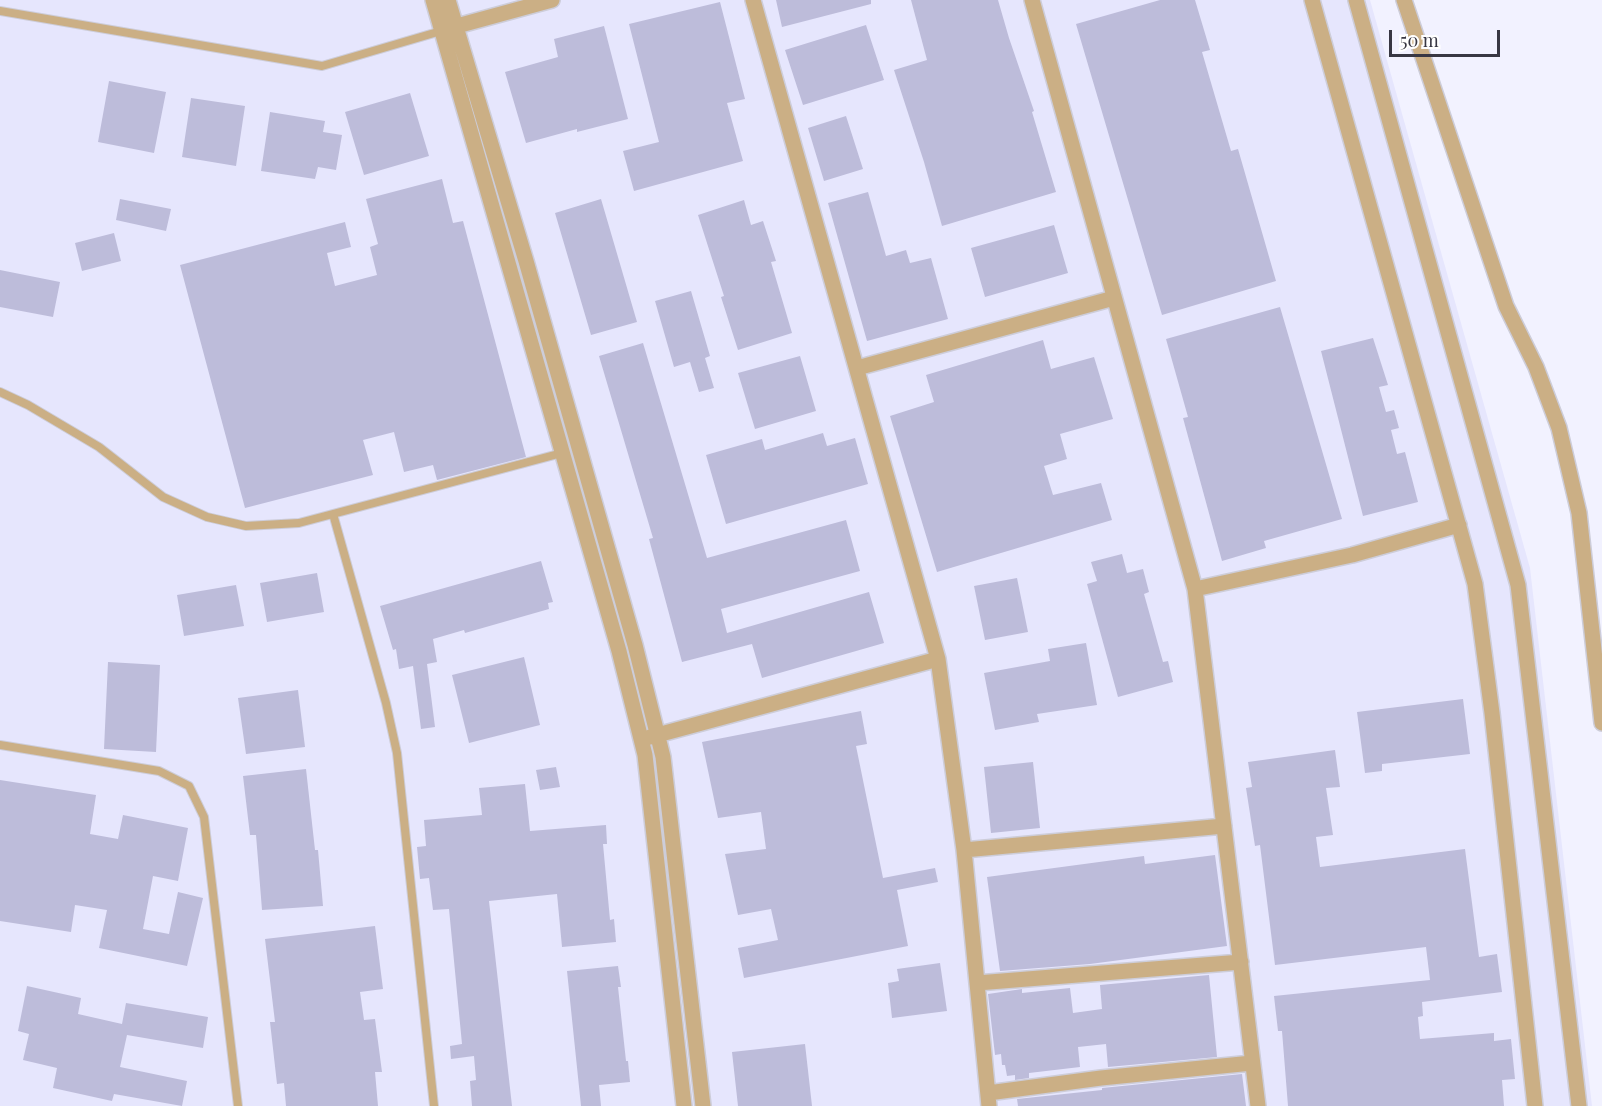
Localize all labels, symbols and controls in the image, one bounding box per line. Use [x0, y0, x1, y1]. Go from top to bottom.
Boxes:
scale bar [1392, 18, 1503, 56]
text: 50 m [1400, 28, 1439, 52]

